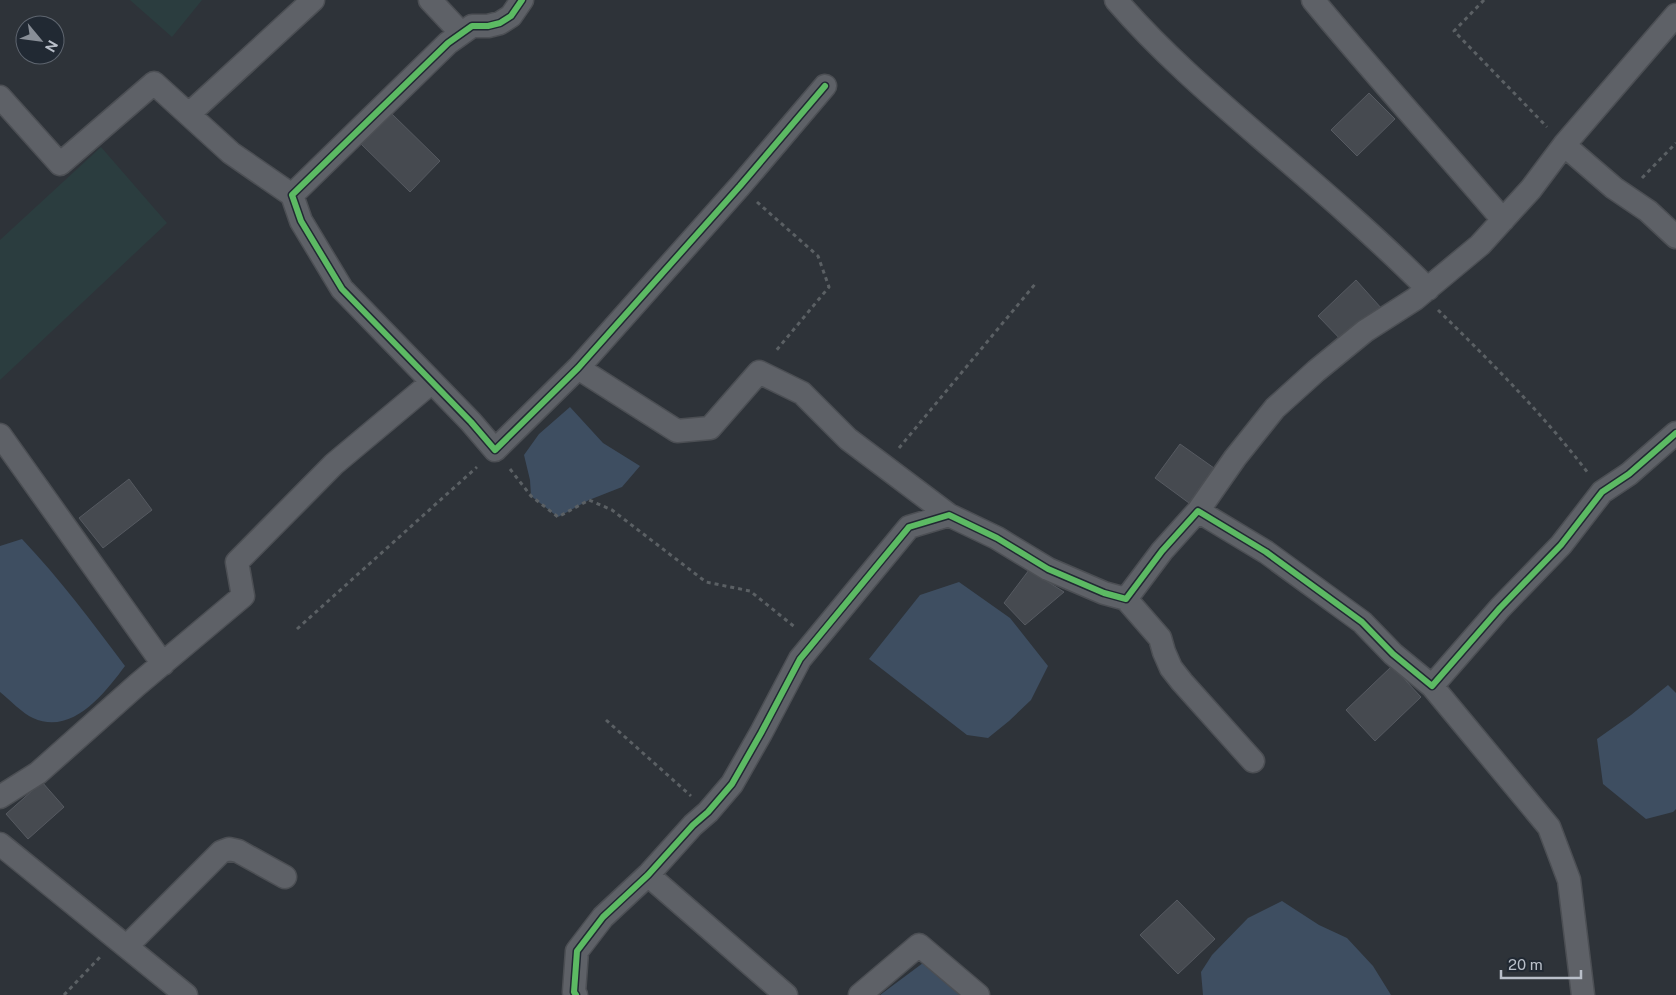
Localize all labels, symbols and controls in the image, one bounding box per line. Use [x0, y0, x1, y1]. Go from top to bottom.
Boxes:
north arrow [15, 15, 65, 65]
text: N [42, 38, 61, 55]
scale bar [1501, 948, 1581, 980]
text: 20 m [1508, 956, 1543, 973]

